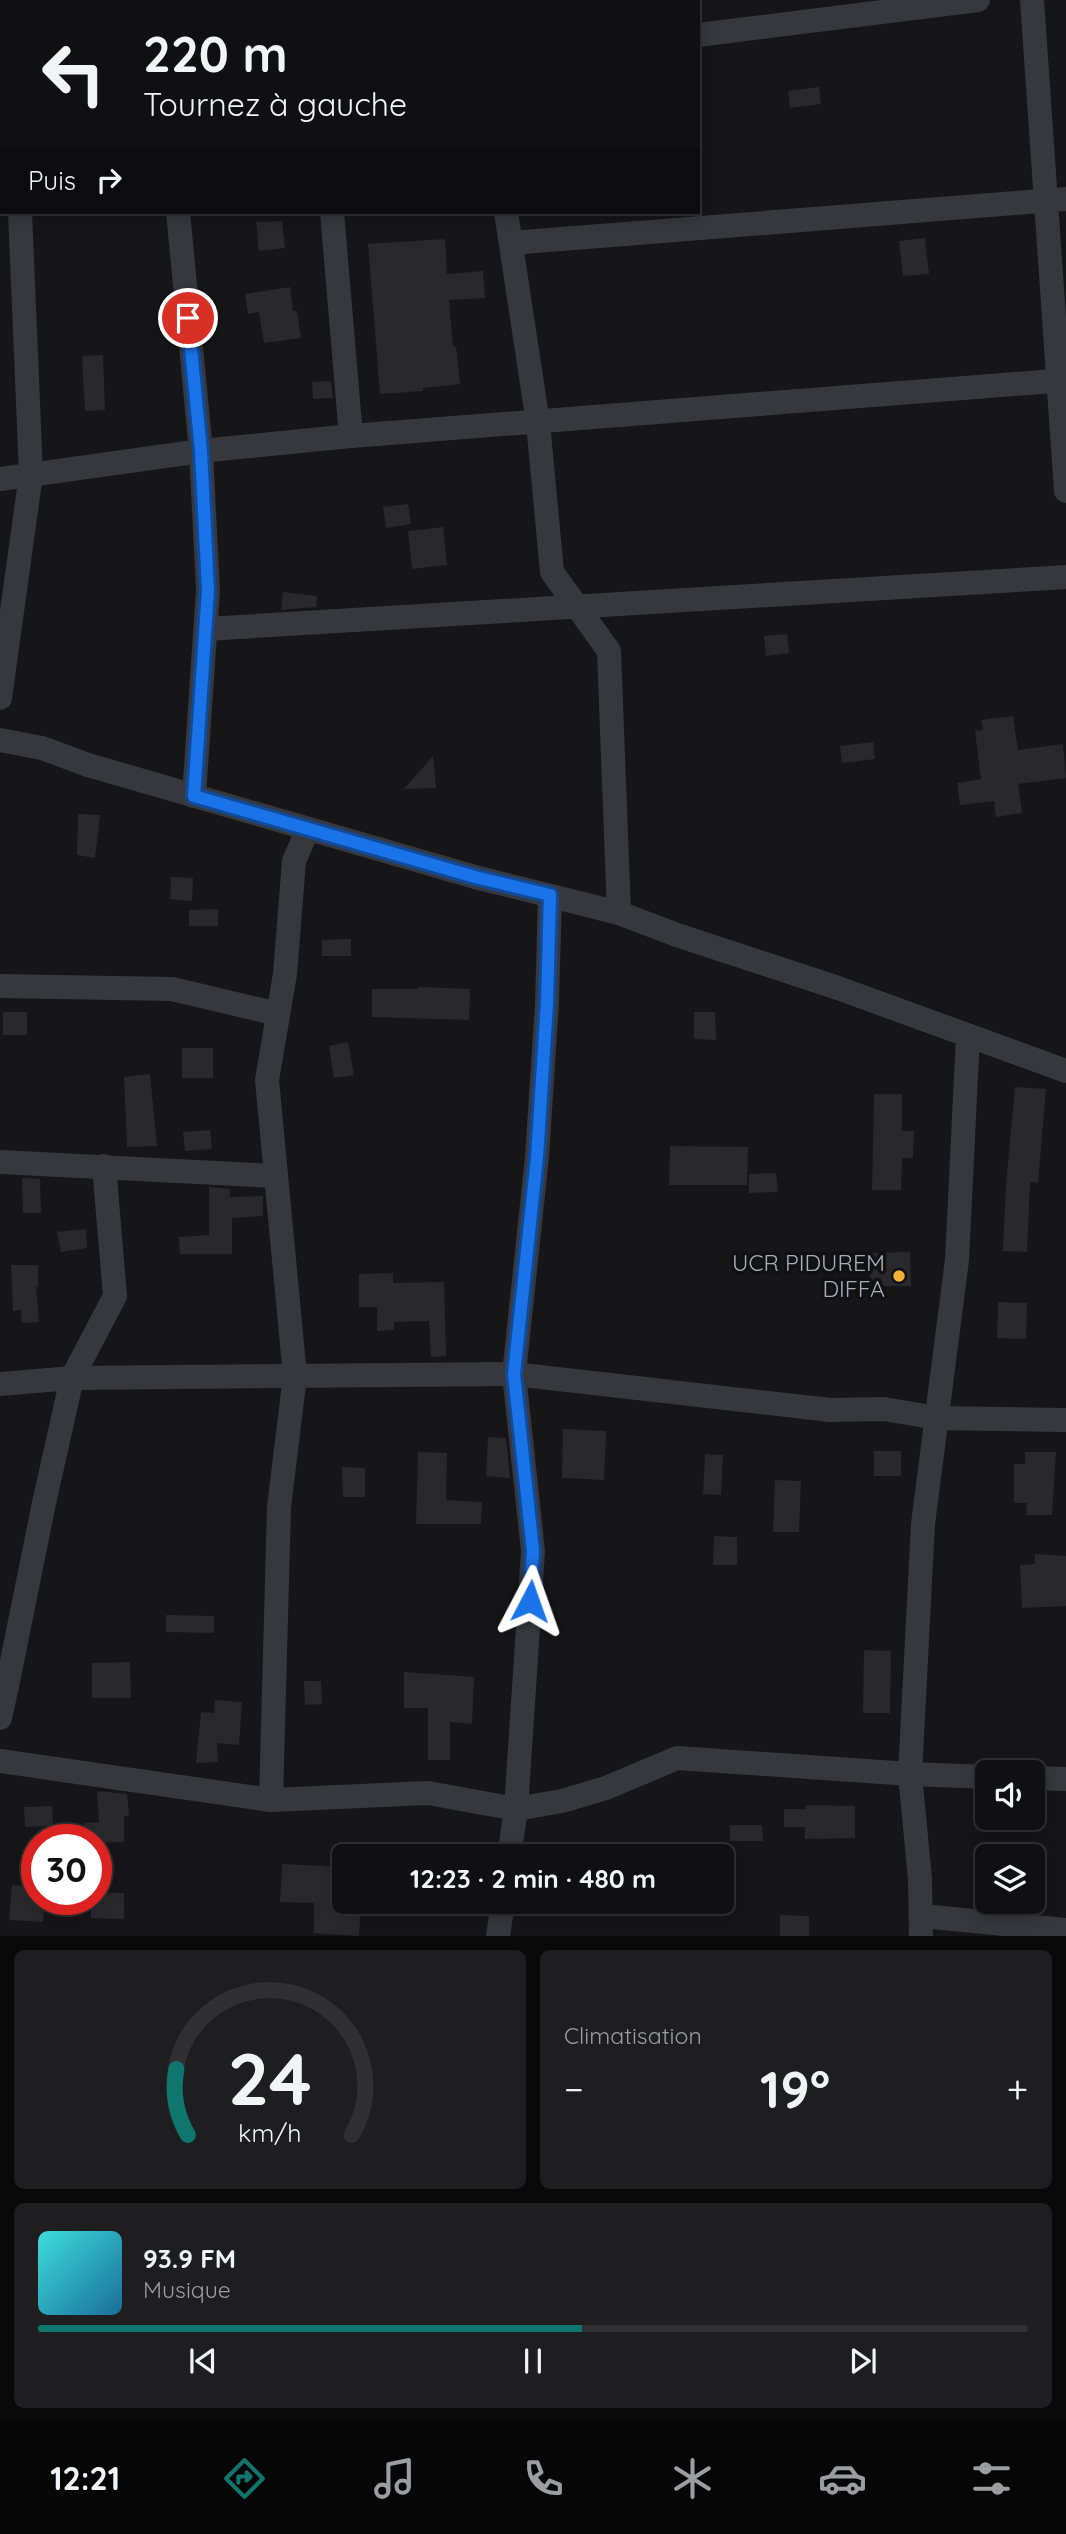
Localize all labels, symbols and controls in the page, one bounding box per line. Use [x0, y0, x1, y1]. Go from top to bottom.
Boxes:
text: 220 m [143, 23, 288, 84]
icon: left [28, 28, 119, 119]
text: Tournez à gauche [143, 84, 407, 124]
icon: right [90, 161, 128, 199]
text: Puis [28, 164, 76, 197]
pin [158, 288, 218, 348]
icon: arrive [169, 299, 207, 337]
place label: UCR PIDUREM DIFFA [732, 1248, 885, 1303]
marker: UCR PIDUREM DIFFA [891, 1268, 907, 1284]
position arrow [493, 1564, 567, 1638]
map controls [975, 1760, 1045, 1914]
button: sound [975, 1760, 1045, 1830]
speed limit sign: 30 [21, 1824, 112, 1915]
button: layers [975, 1844, 1045, 1914]
text: 12:23 · 2 min · 480 m [410, 1862, 656, 1895]
text: Climatisation [564, 2021, 702, 2050]
text: 24 [228, 2033, 312, 2124]
text: 19° [760, 2056, 830, 2121]
text: − [564, 2065, 584, 2113]
text: + [1007, 2065, 1028, 2113]
text: km/h [238, 2117, 302, 2148]
text: 93.9 FM [143, 2242, 236, 2275]
text: Musique [143, 2275, 231, 2304]
icon: previous [184, 2342, 222, 2380]
icon: pause [514, 2342, 552, 2380]
icon: next [844, 2342, 882, 2380]
icon: directions [220, 2454, 269, 2503]
icon: music [370, 2454, 419, 2503]
icon: phone [519, 2454, 568, 2503]
icon: climate [668, 2454, 717, 2503]
icon: car [818, 2454, 867, 2503]
icon: filters [967, 2454, 1016, 2503]
text: 12:21 [50, 2458, 120, 2498]

